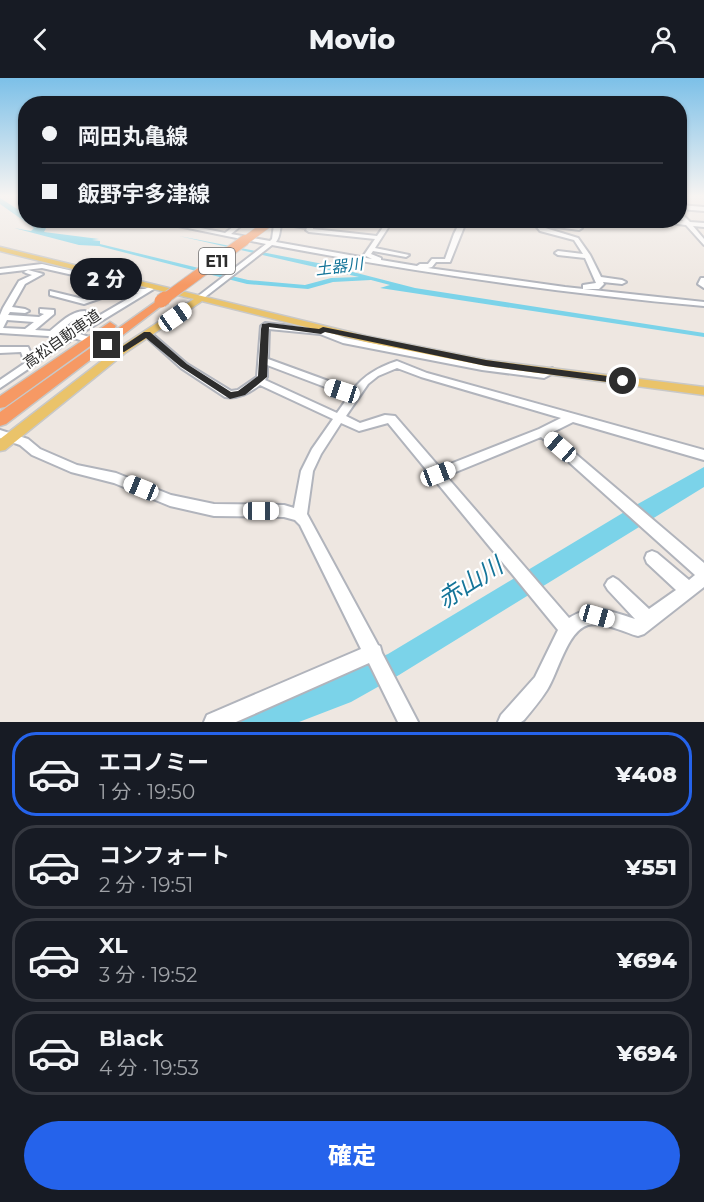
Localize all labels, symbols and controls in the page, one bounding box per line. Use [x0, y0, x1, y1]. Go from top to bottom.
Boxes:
icon: back [24, 23, 57, 56]
text: Movio [309, 23, 395, 56]
icon: person [647, 23, 680, 56]
text: 岡田丸亀線 [78, 123, 188, 150]
text: 飯野宇多津線 [78, 181, 210, 208]
road number: E11 [199, 248, 235, 274]
water label: 土器川 [314, 254, 366, 279]
callout: 2 分 [71, 258, 143, 300]
text: 2 分 [87, 267, 125, 291]
car [155, 299, 195, 335]
street label: 高松自動車道 [19, 305, 104, 372]
route end [93, 331, 120, 358]
route start [609, 367, 636, 394]
car [322, 377, 362, 405]
car [541, 428, 579, 466]
car [418, 459, 458, 489]
car [121, 473, 161, 503]
car [243, 502, 279, 520]
water label: 赤山川 [432, 549, 510, 614]
car [577, 602, 617, 630]
icon: car [27, 747, 81, 801]
text: エコノミー [99, 749, 209, 776]
text: ¥408 [615, 761, 677, 788]
text: 1 分 · 19:50 [99, 780, 195, 804]
icon: car [27, 840, 81, 894]
text: コンフォート [99, 842, 230, 869]
text: ¥551 [625, 854, 677, 881]
text: 2 分 · 19:51 [99, 873, 193, 897]
text: XL [99, 932, 128, 959]
icon: car [27, 933, 81, 987]
text: ¥694 [617, 947, 677, 974]
text: 3 分 · 19:52 [99, 963, 197, 987]
text: Black [99, 1025, 163, 1052]
icon: car [27, 1026, 81, 1080]
text: ¥694 [617, 1040, 677, 1067]
text: 4 分 · 19:53 [99, 1056, 199, 1080]
button: 確定 [24, 1121, 680, 1190]

